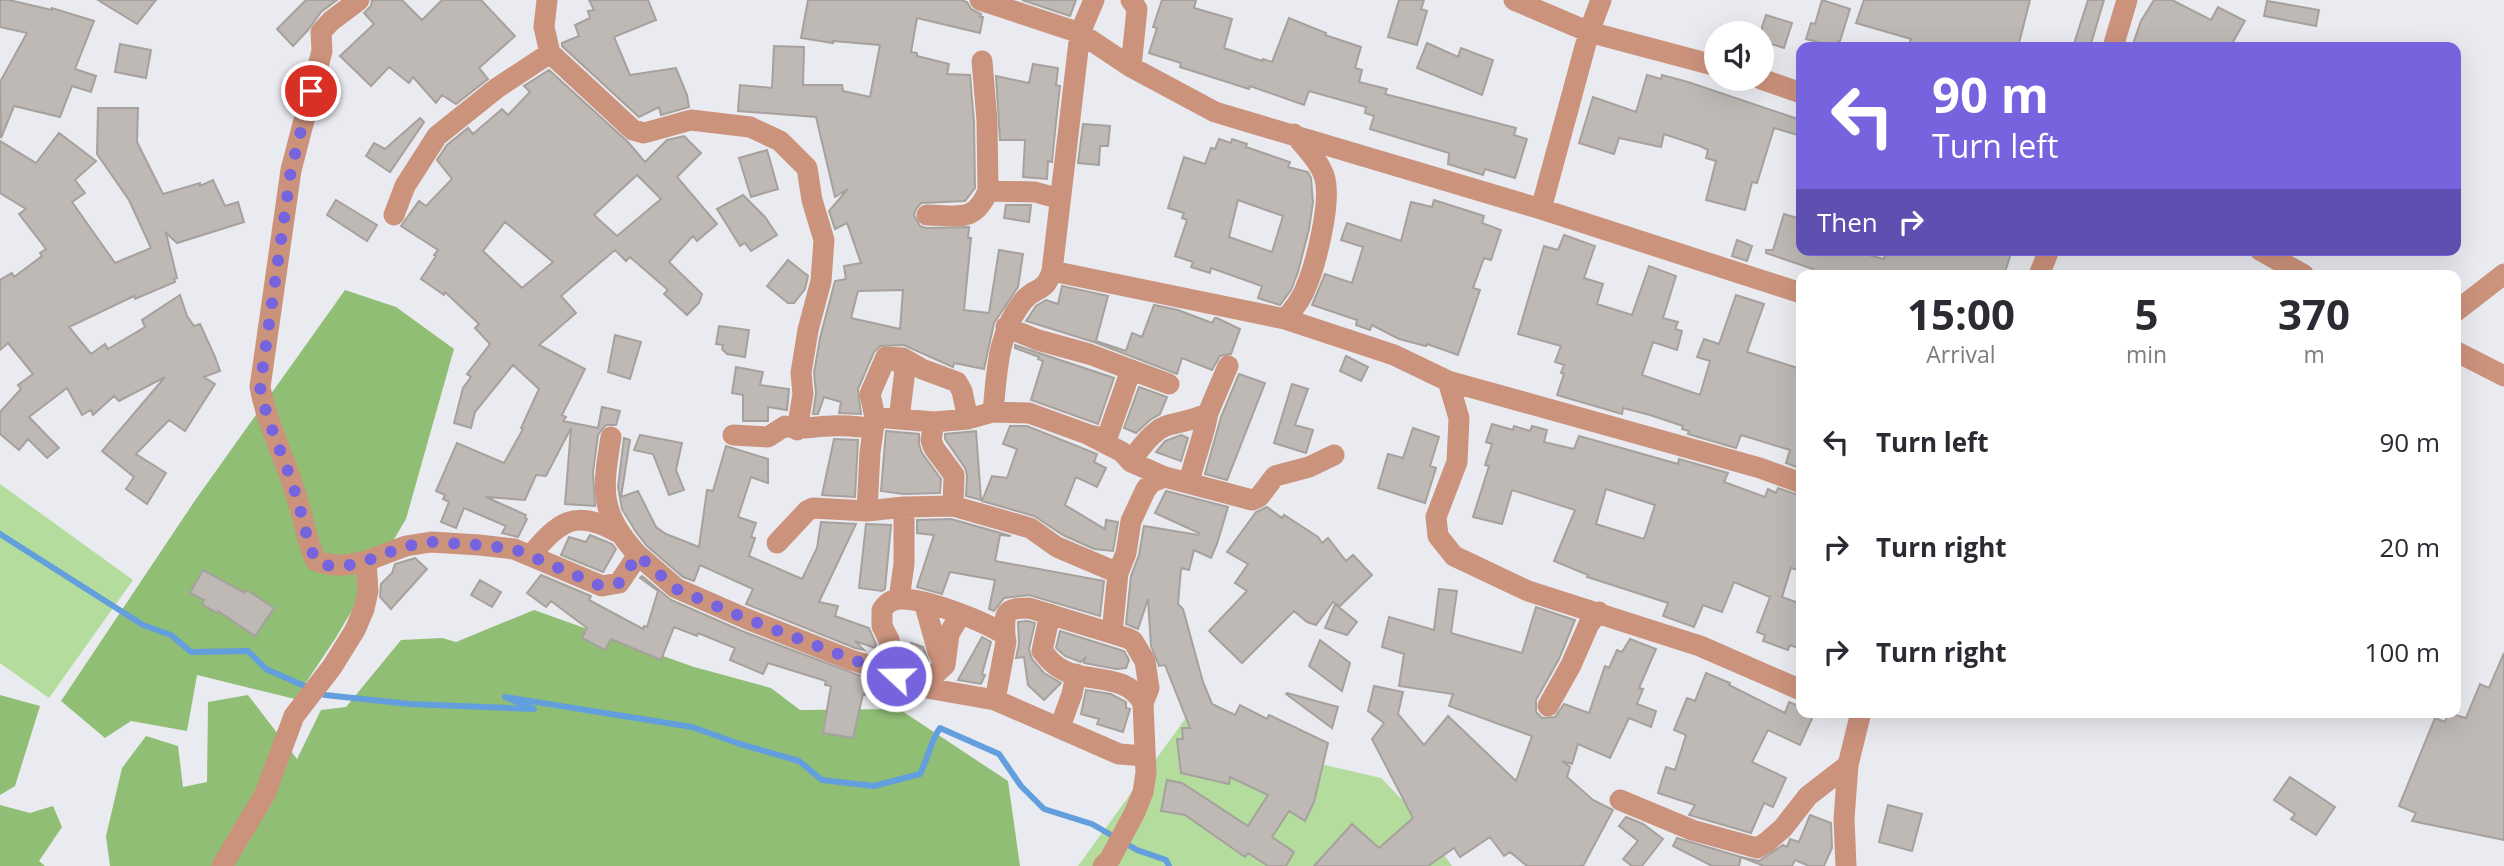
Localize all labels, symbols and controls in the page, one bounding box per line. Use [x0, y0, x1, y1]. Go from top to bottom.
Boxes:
map controls [1704, 21, 1774, 91]
button: sound [1704, 21, 1774, 91]
pin [281, 61, 341, 121]
text: 90 m [1932, 61, 2049, 127]
icon: left [1817, 70, 1908, 161]
icon: arrive [292, 72, 330, 110]
text: Turn left [1932, 124, 2058, 167]
icon: right [1892, 203, 1930, 241]
text: Then [1817, 204, 1878, 240]
text: 15:00 [1907, 285, 2015, 342]
text: 5 [2134, 285, 2159, 342]
text: 370 [2278, 285, 2350, 342]
text: Arrival [1926, 338, 1996, 370]
text: min [2126, 338, 2167, 370]
text: m [2303, 338, 2325, 370]
icon: left [1817, 423, 1855, 461]
text: Turn left [1876, 424, 1988, 460]
text: 90 m [2379, 424, 2440, 460]
icon: right [1817, 528, 1855, 566]
text: Turn right [1876, 529, 2007, 565]
text: 20 m [2379, 529, 2440, 565]
icon: right [1817, 633, 1855, 671]
text: Turn right [1876, 634, 2007, 670]
text: 100 m [2365, 634, 2440, 670]
position arrow [859, 639, 933, 713]

